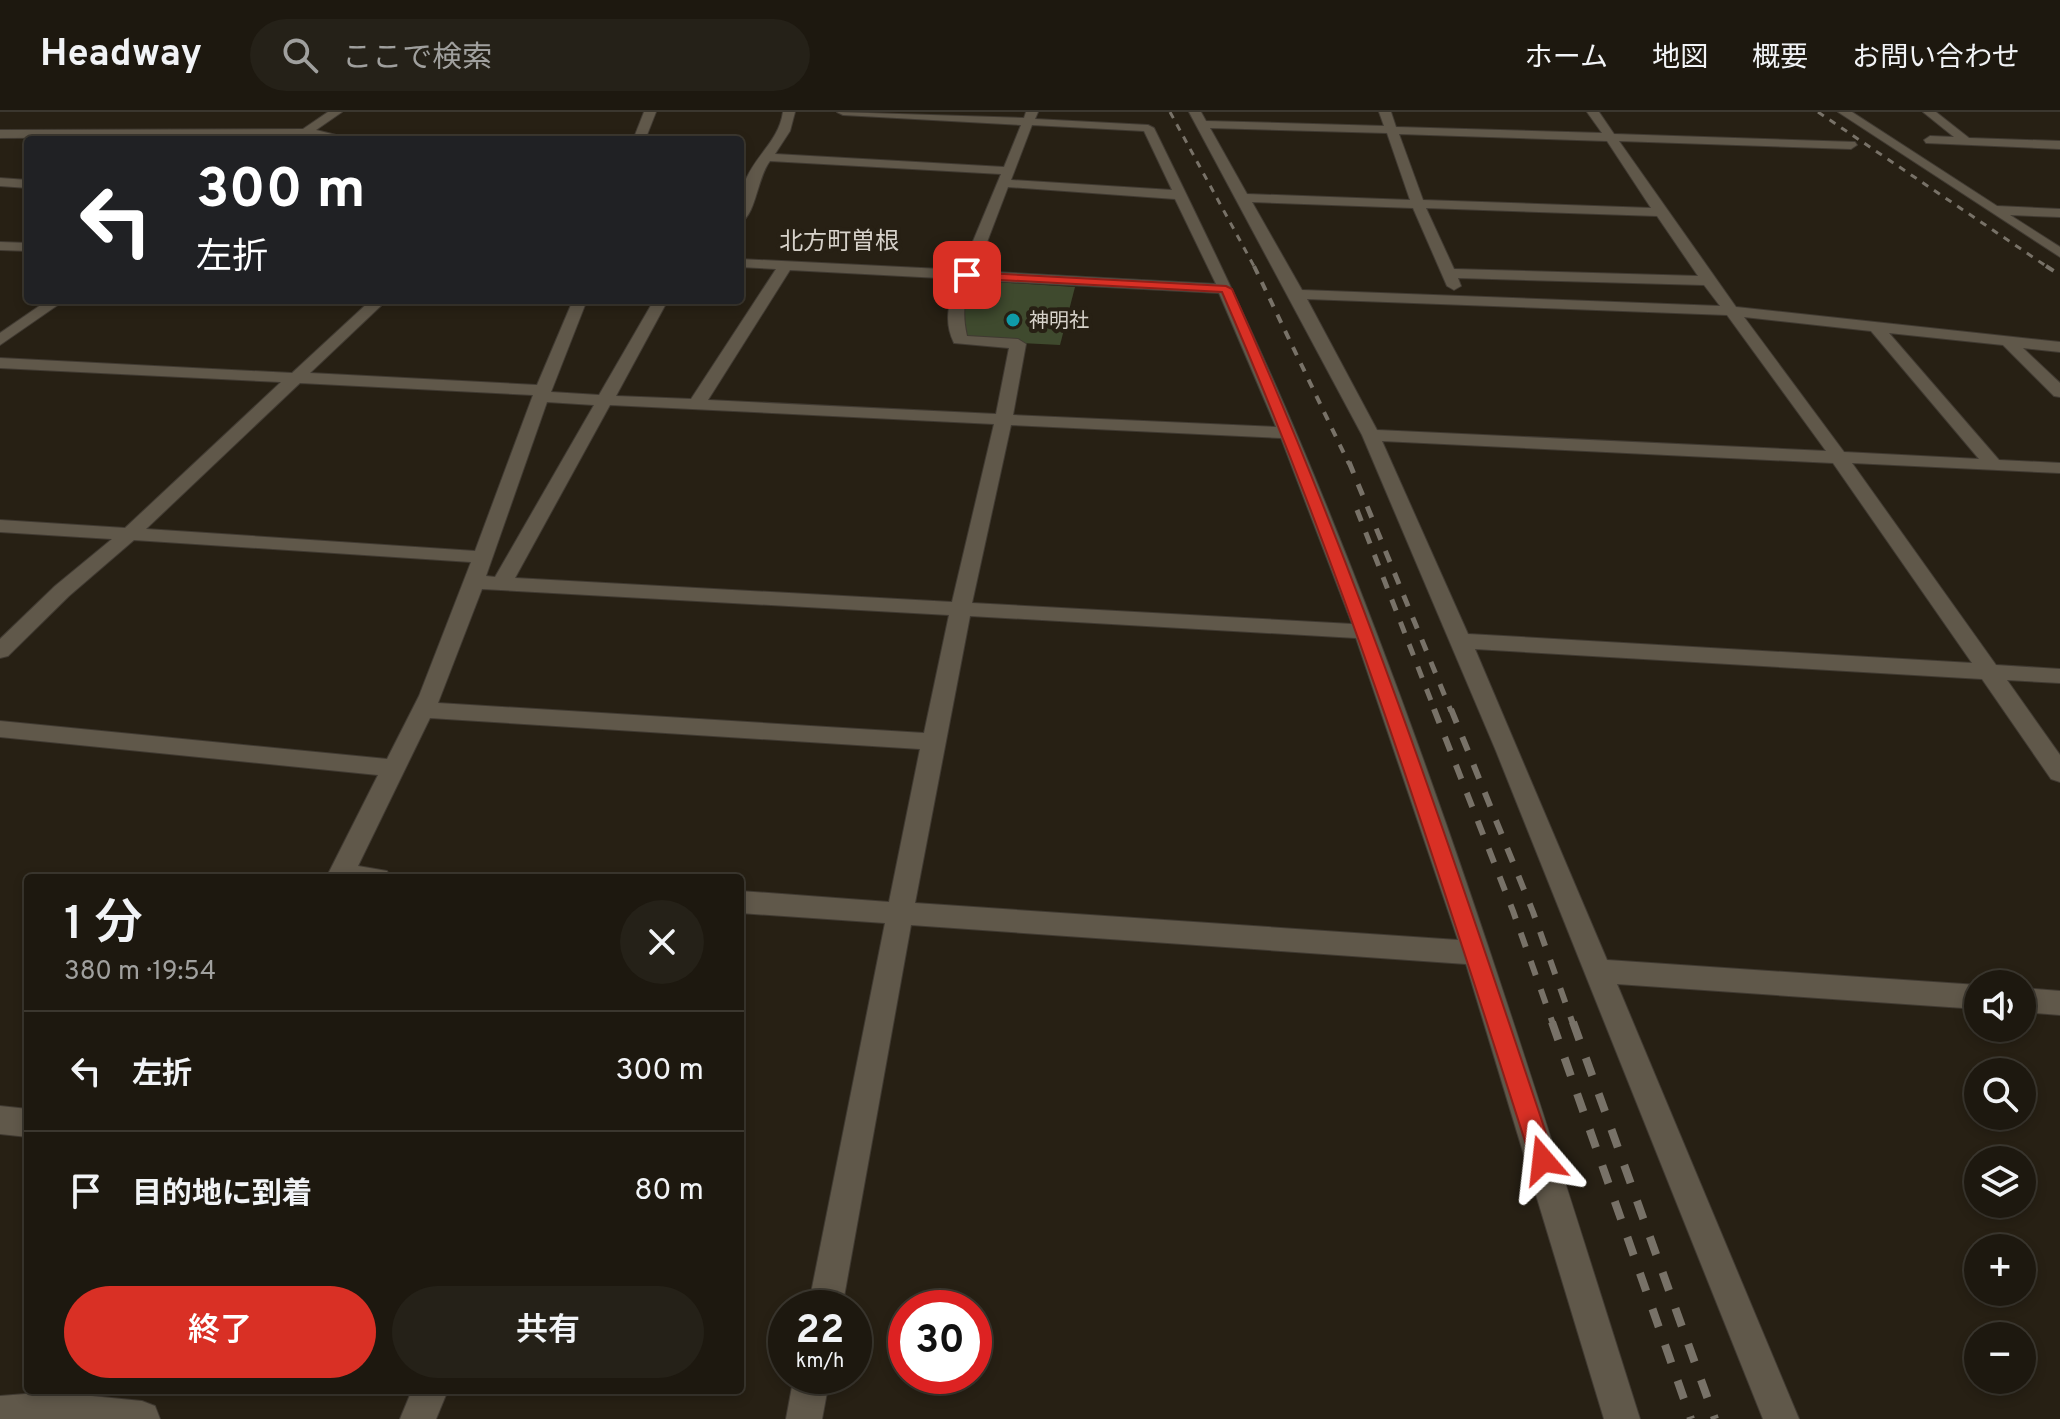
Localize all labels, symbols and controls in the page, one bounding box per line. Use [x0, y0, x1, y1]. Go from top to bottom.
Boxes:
search box [250, 19, 810, 91]
text: Headway [40, 31, 202, 80]
icon: search [278, 33, 322, 77]
text: ここで検索 [342, 41, 492, 78]
text: ホーム [1525, 41, 1608, 77]
text: 地図 [1652, 41, 1708, 77]
text: 概要 [1752, 41, 1808, 77]
text: お問い合わせ [1852, 41, 2020, 77]
text: 300 m [196, 157, 366, 227]
icon: left [64, 168, 168, 272]
district label: 北方町曽根 [779, 228, 899, 258]
text: 左折 [196, 236, 268, 282]
pin [933, 241, 1001, 309]
icon: arrive [945, 253, 989, 297]
place label: 神明社 [1029, 309, 1089, 335]
marker: 神明社 [1004, 311, 1022, 329]
text: 1 分 [64, 896, 143, 956]
button: close [620, 900, 704, 984]
text: 380 m · 19:54 [64, 956, 216, 989]
map controls [1964, 970, 2036, 1394]
button: sound [1964, 970, 2036, 1042]
icon: left [64, 1049, 108, 1093]
text: 300 m [615, 1053, 704, 1090]
text: 左折 [132, 1057, 192, 1094]
button: search [1964, 1058, 2036, 1130]
position arrow [1501, 1118, 1585, 1202]
button: layers [1964, 1146, 2036, 1218]
icon: arrive [64, 1169, 108, 1213]
text: 80 m [634, 1173, 704, 1210]
text: 目的地に到着 [132, 1177, 312, 1214]
button: + [1964, 1234, 2036, 1306]
button: 終了 [64, 1286, 376, 1378]
button: 共有 [392, 1286, 704, 1378]
speed limit sign: 30 [888, 1290, 992, 1394]
text: 22 [796, 1307, 844, 1357]
button: − [1964, 1322, 2036, 1394]
text: km/h [796, 1349, 844, 1375]

